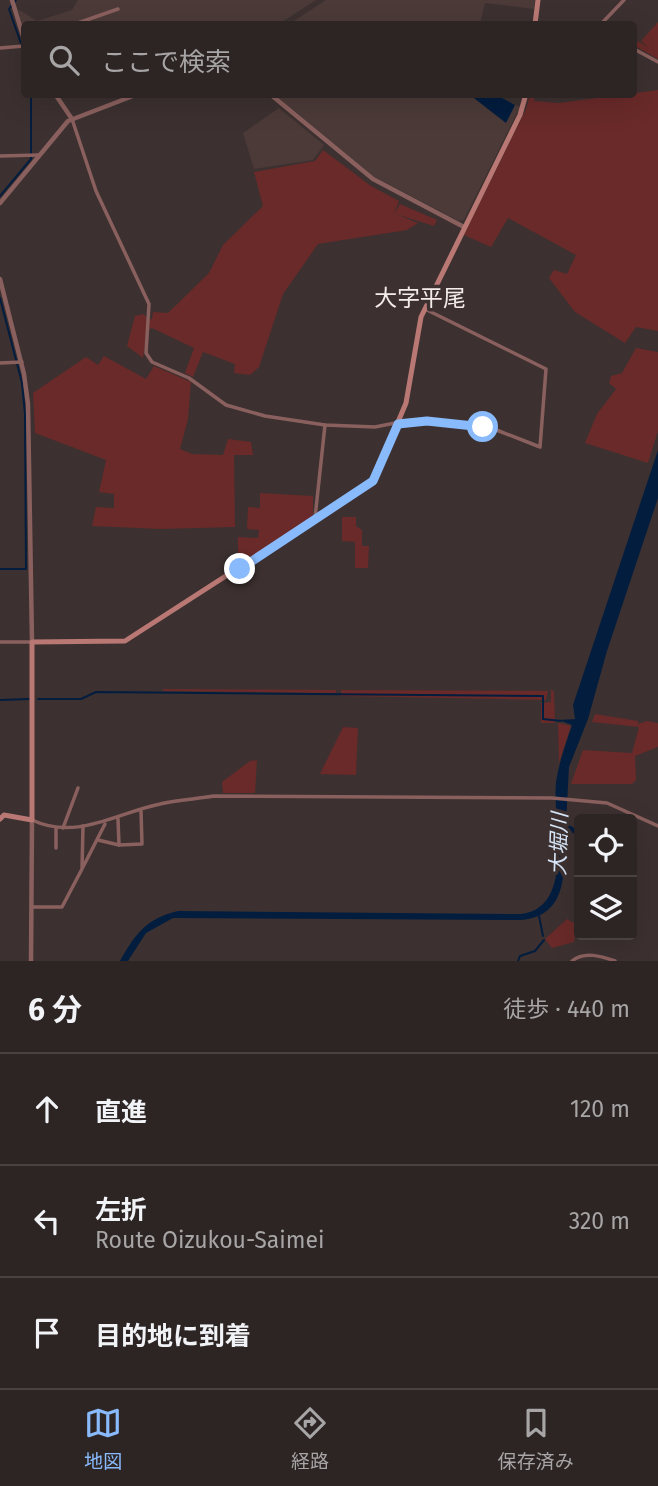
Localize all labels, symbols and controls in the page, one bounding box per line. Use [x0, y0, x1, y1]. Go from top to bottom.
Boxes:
search box [21, 21, 637, 98]
icon: search [45, 41, 83, 79]
text: ここで検索 [101, 47, 231, 78]
district label: 大字平尾 [374, 284, 466, 312]
route start [467, 411, 498, 442]
route end [224, 553, 255, 584]
water label: 大堀川 [545, 810, 573, 876]
map controls [574, 814, 637, 940]
button: locate [574, 814, 637, 877]
button: layers [574, 877, 637, 940]
text: 6 分 [28, 992, 82, 1028]
text: 徒歩 · 440 m [503, 995, 630, 1023]
icon: ahead [28, 1090, 66, 1128]
text: 120 m [570, 1095, 630, 1123]
text: 直進 [95, 1097, 147, 1128]
text: 左折 [95, 1195, 147, 1226]
icon: left [28, 1202, 66, 1240]
text: 320 m [569, 1207, 630, 1235]
text: Route Oizukou-Saimei [95, 1226, 325, 1254]
icon: arrive [28, 1314, 66, 1352]
text: 目的地に到着 [95, 1321, 251, 1352]
tab: 地図 [84, 1404, 122, 1473]
tab: 経路 [291, 1404, 329, 1473]
tab: 保存済み [498, 1404, 574, 1473]

